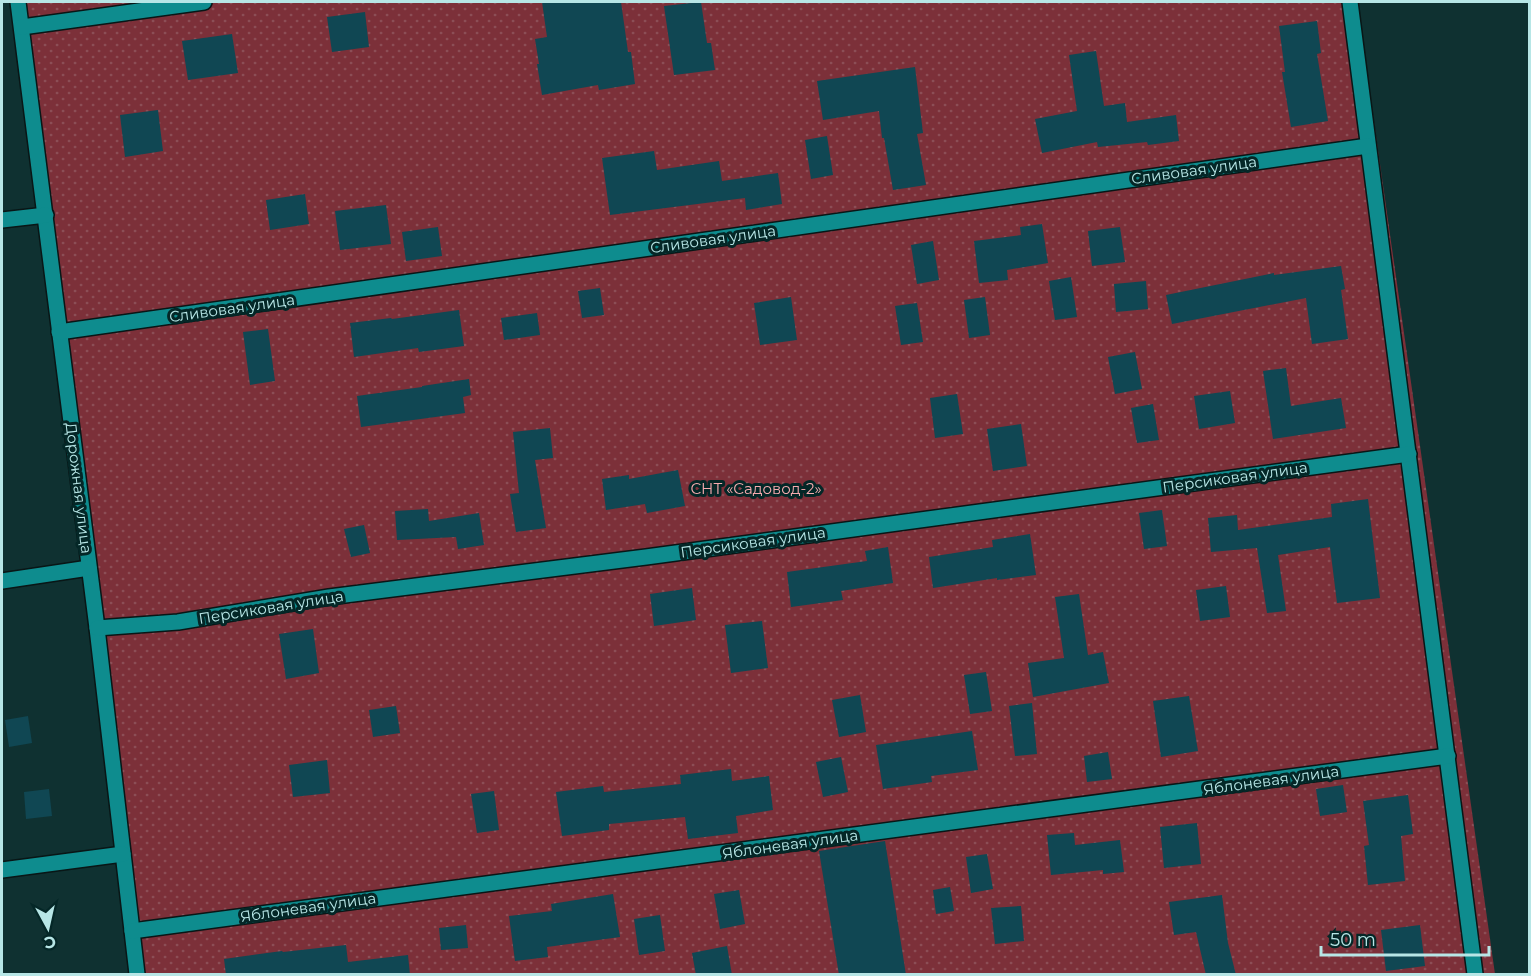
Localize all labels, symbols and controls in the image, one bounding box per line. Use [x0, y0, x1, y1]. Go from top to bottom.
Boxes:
street label: Сливовая улица [1130, 152, 1258, 188]
street label: Сливовая улица [649, 221, 777, 257]
street label: Сливовая улица [168, 290, 296, 326]
street label: Дорожная улица [62, 421, 96, 555]
street label: Персиковая улица [1161, 457, 1309, 497]
park label: СНТ «Садовод-2» [690, 479, 822, 498]
street label: Персиковая улица [679, 522, 827, 562]
street label: Персиковая улица [197, 586, 345, 628]
street label: Яблоневая улица [1202, 761, 1340, 799]
street label: Яблоневая улица [721, 825, 859, 863]
street label: Яблоневая улица [239, 888, 377, 926]
north arrow [18, 898, 78, 958]
scale bar [1321, 919, 1489, 957]
text: 50 m [1330, 929, 1376, 951]
text: С [43, 932, 57, 953]

